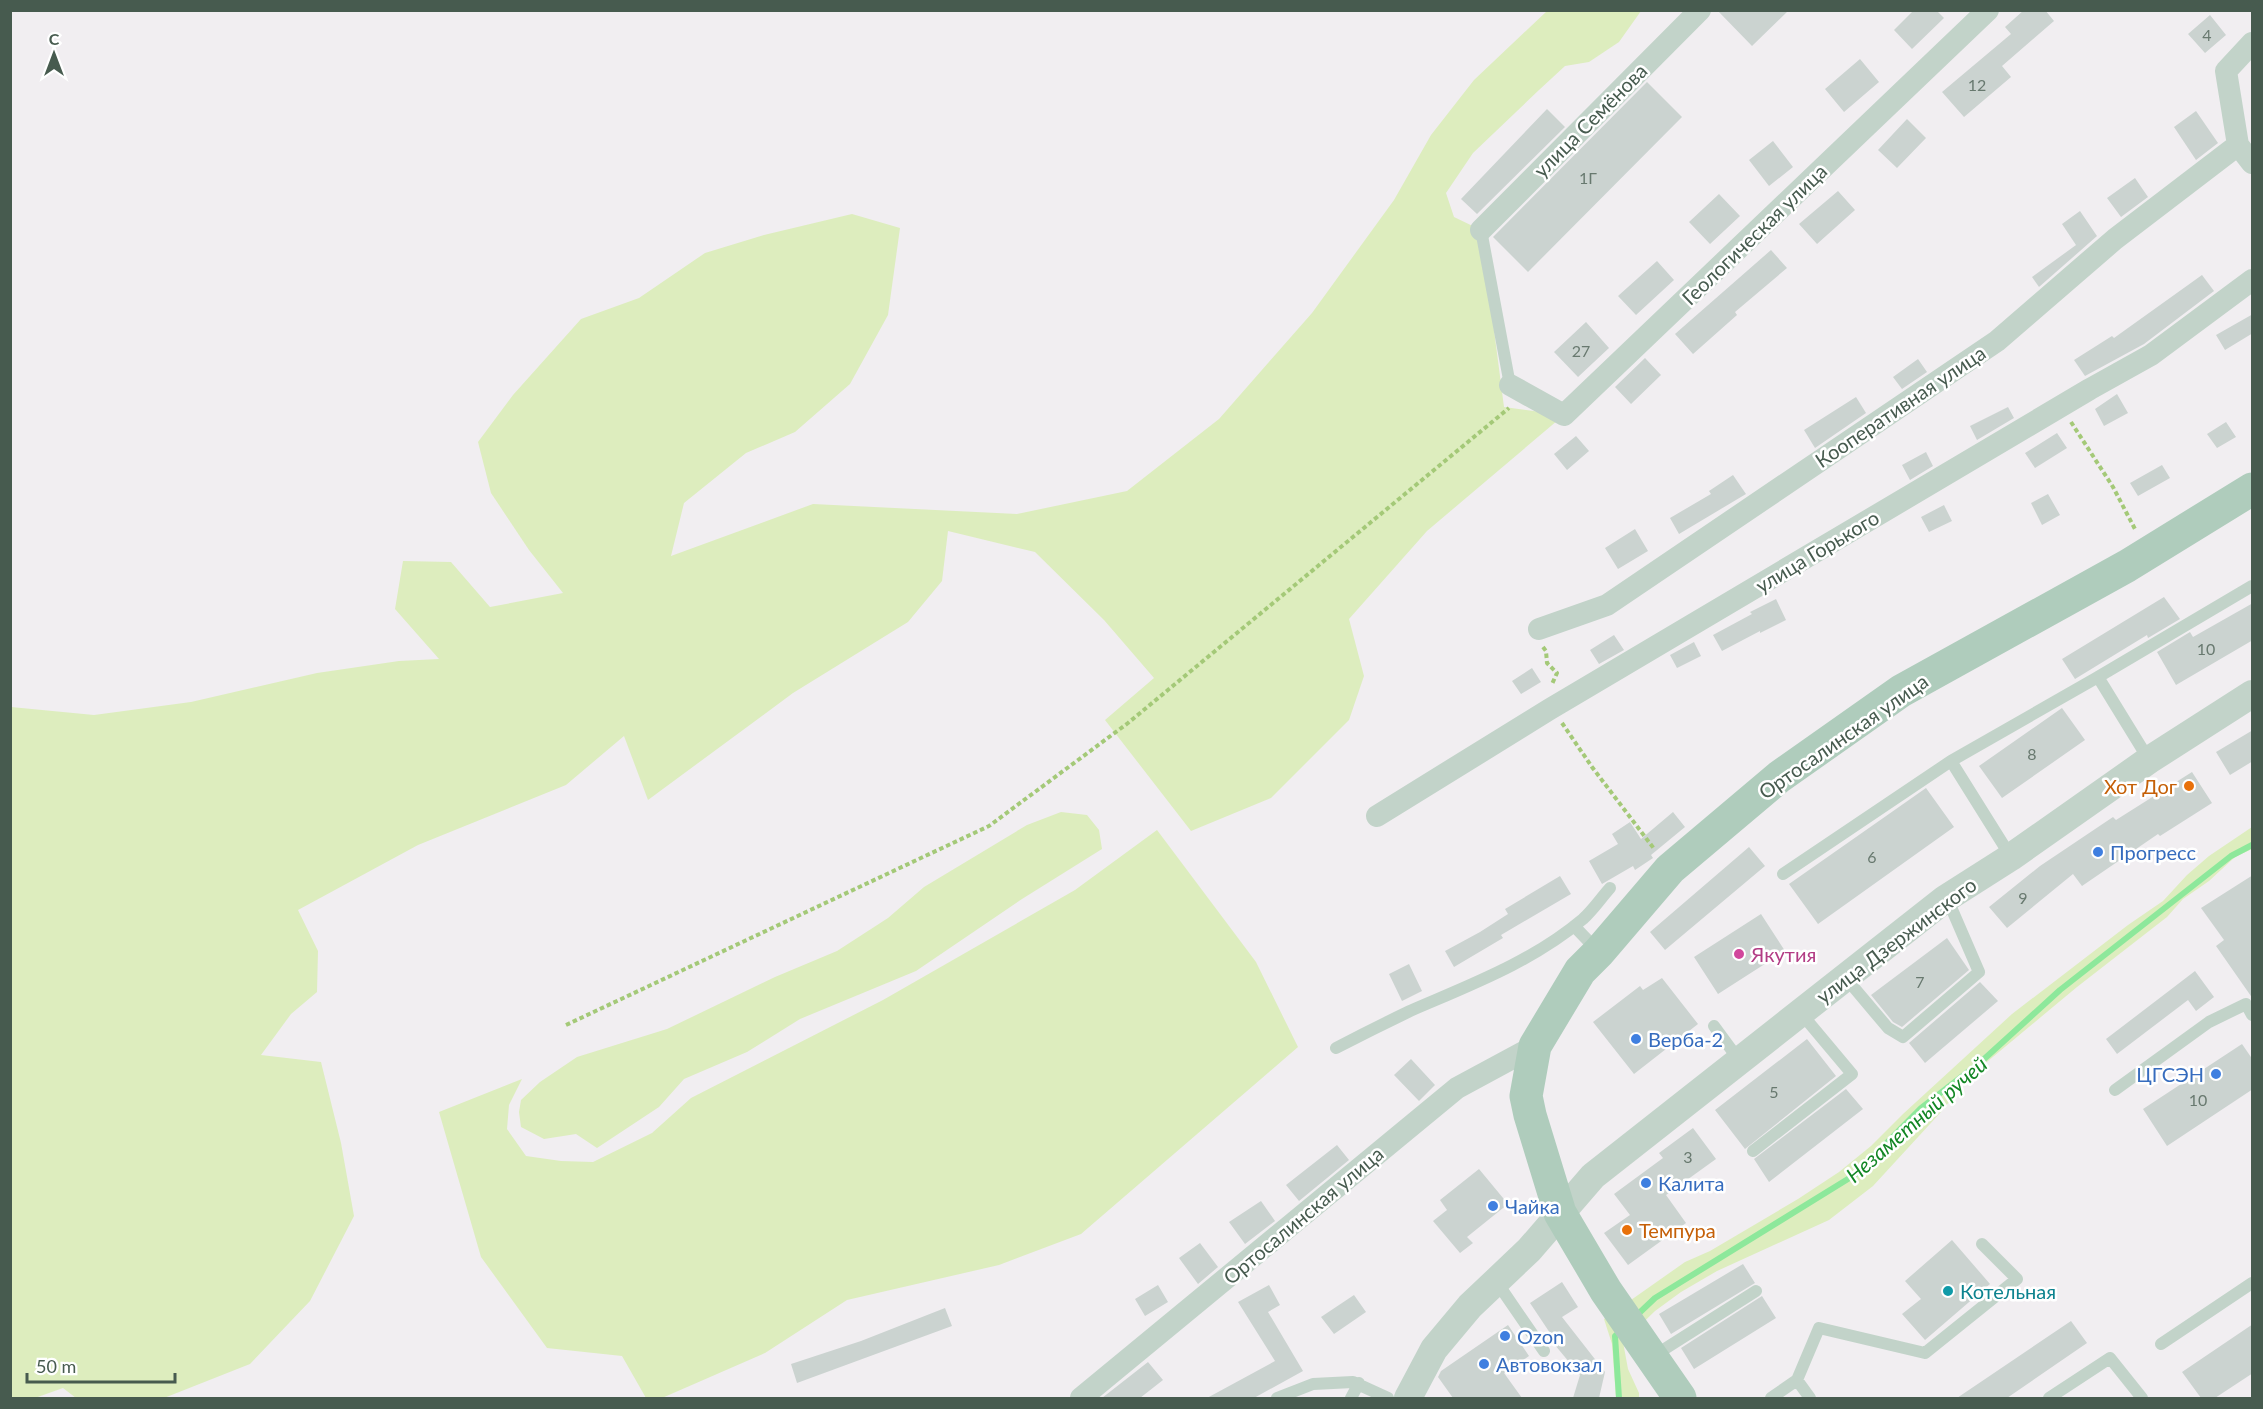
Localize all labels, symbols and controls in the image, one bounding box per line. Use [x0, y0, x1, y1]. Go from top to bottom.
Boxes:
north arrow [24, 24, 84, 84]
house number: 4 [2202, 25, 2212, 44]
text: С [49, 29, 60, 48]
street label: улица Семёнова [1528, 58, 1652, 182]
house number: 12 [1968, 75, 1986, 94]
street label: Геологическая улица [1677, 159, 1831, 309]
house number: 1Г [1579, 168, 1597, 187]
street label: Кооперативная улица [1810, 340, 1990, 472]
house number: 27 [1572, 341, 1590, 360]
street label: улица Горького [1751, 505, 1883, 597]
house number: 10 [2197, 639, 2215, 658]
street label: Ортосалинская улица [1754, 668, 1932, 804]
house number: 8 [2027, 744, 2037, 763]
place label: Хот Дог [2104, 774, 2177, 798]
marker: Хот Дог [2182, 779, 2196, 793]
place label: Прогресс [2110, 840, 2196, 864]
marker: Прогресс [2091, 845, 2105, 859]
house number: 6 [1867, 847, 1877, 866]
street label: улица Дзержинского [1811, 872, 1981, 1008]
house number: 9 [2018, 888, 2028, 907]
place label: Якутия [1750, 942, 1816, 966]
marker: Якутия [1732, 947, 1746, 961]
house number: 7 [1915, 972, 1925, 991]
place label: Верба-2 [1648, 1027, 1723, 1051]
marker: Верба-2 [1629, 1032, 1643, 1046]
water label: Незаметный ручей [1840, 1051, 1992, 1187]
place label: ЦГСЭН [2136, 1062, 2204, 1086]
marker: ЦГСЭН [2209, 1067, 2223, 1081]
house number: 5 [1769, 1082, 1779, 1101]
house number: 10 [2189, 1090, 2207, 1109]
street label: Ортосалинская улица [1218, 1141, 1388, 1289]
house number: 3 [1683, 1147, 1693, 1166]
place label: Калита [1658, 1171, 1724, 1195]
marker: Калита [1639, 1176, 1653, 1190]
place label: Чайка [1505, 1194, 1560, 1218]
marker: Чайка [1486, 1199, 1500, 1213]
place label: Темпура [1639, 1218, 1716, 1242]
marker: Темпура [1620, 1223, 1634, 1237]
place label: Котельная [1960, 1279, 2056, 1303]
marker: Котельная [1941, 1284, 1955, 1298]
place label: Ozon [1517, 1324, 1564, 1348]
marker: Ozon [1498, 1329, 1512, 1343]
scale bar [27, 1346, 176, 1384]
place label: Автовокзал [1496, 1352, 1603, 1376]
text: 50 m [36, 1355, 76, 1377]
marker: Автовокзал [1477, 1357, 1491, 1371]

